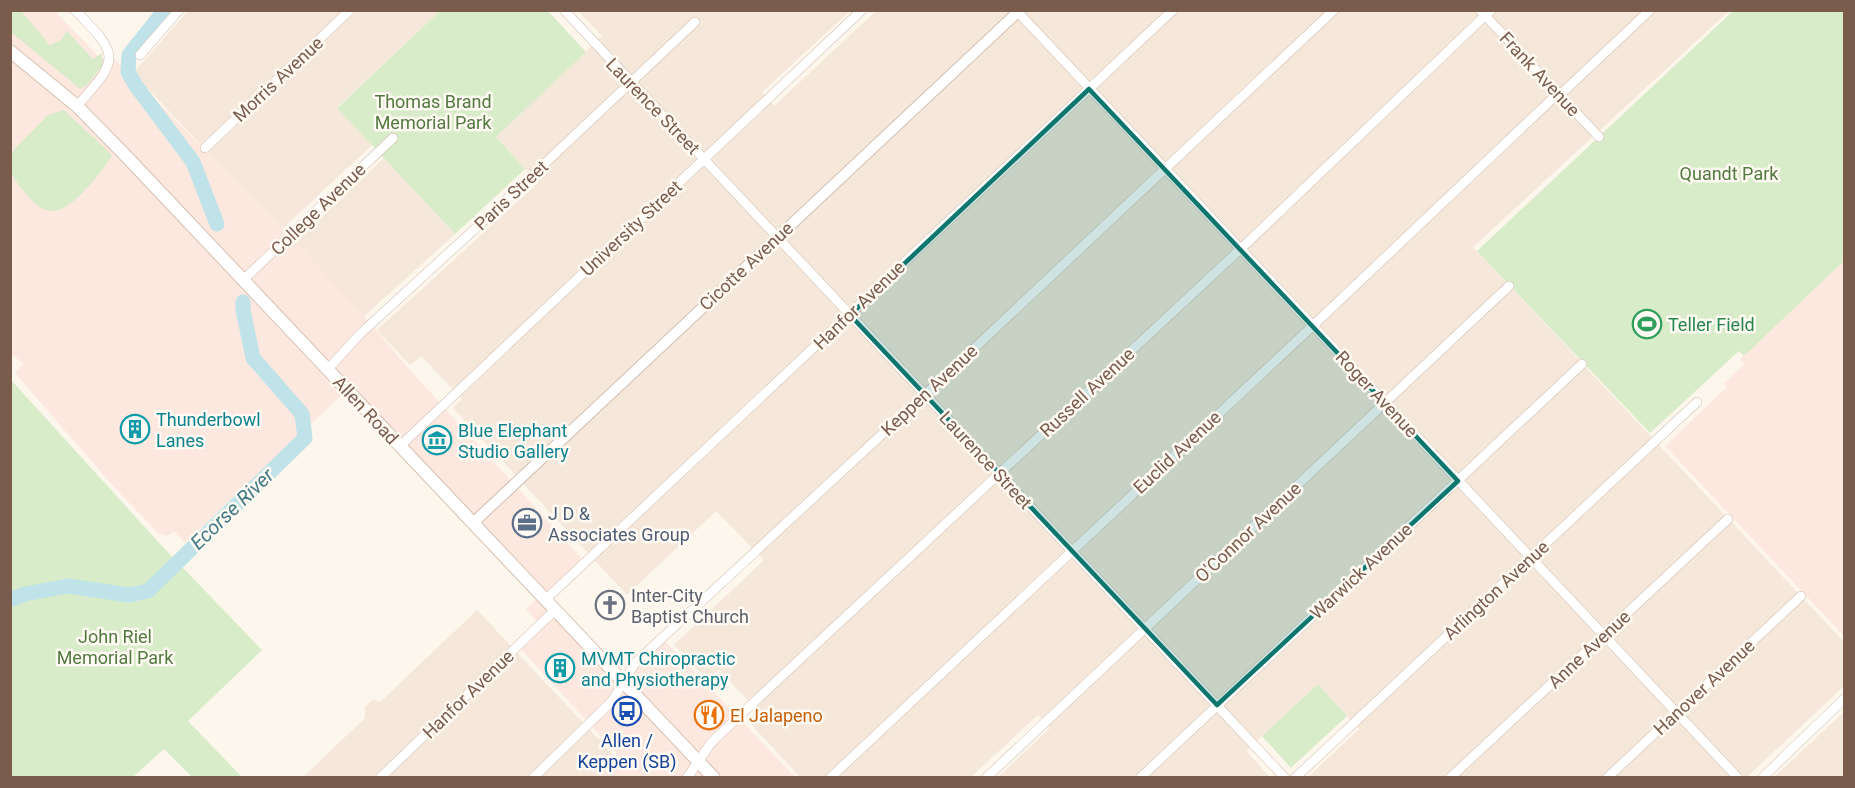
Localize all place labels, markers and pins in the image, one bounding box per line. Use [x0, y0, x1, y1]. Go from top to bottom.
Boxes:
sports icon: Teller Field [1631, 308, 1663, 340]
place label: Teller Field [1668, 314, 1755, 335]
place label: Thunderbowl Lanes [156, 409, 261, 451]
building icon: Thunderbowl Lanes [119, 413, 151, 445]
place label: Blue Elephant Studio Gallery [458, 420, 569, 462]
museum icon: Blue Elephant Studio Gallery [421, 424, 453, 456]
place label: J D & Associates Group [548, 503, 690, 545]
office icon: J D & Associates Group [511, 507, 543, 539]
place label: Inter-City Baptist Church [631, 585, 749, 627]
church icon: Inter-City Baptist Church [594, 589, 626, 621]
place label: MVMT Chiropractic and Physiotherapy [581, 648, 735, 690]
building icon: MVMT Chiropractic and Physiotherapy [544, 652, 576, 684]
bus stop icon: Allen / Keppen (SB) [611, 695, 643, 727]
restaurant icon: El Jalapeno [693, 699, 725, 731]
place label: El Jalapeno [730, 705, 823, 726]
place label: Allen / Keppen (SB) [577, 730, 677, 773]

